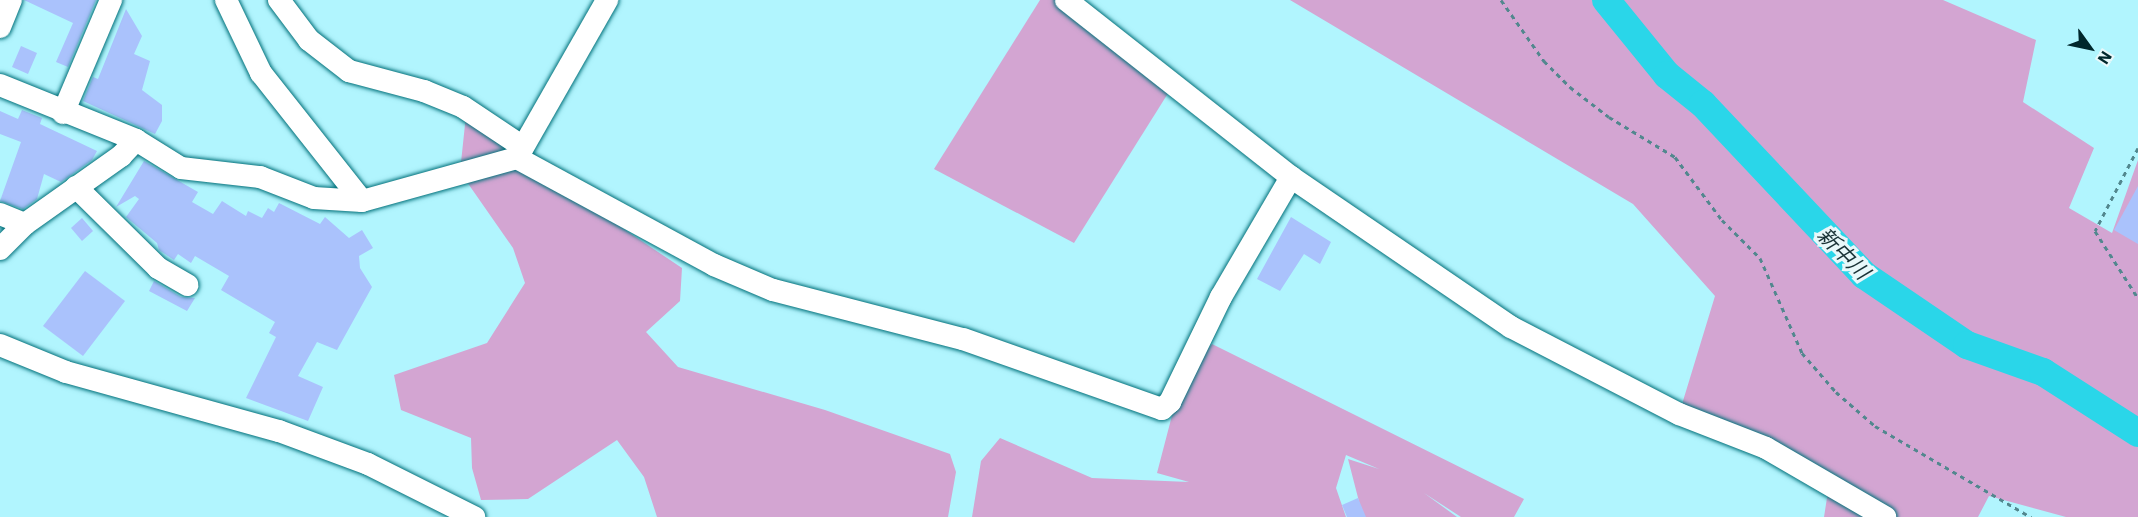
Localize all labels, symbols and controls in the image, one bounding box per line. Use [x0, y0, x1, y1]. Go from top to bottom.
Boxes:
north arrow [2060, 18, 2120, 78]
text: N [2094, 47, 2117, 68]
water label: 新中川 [1813, 222, 1875, 284]

